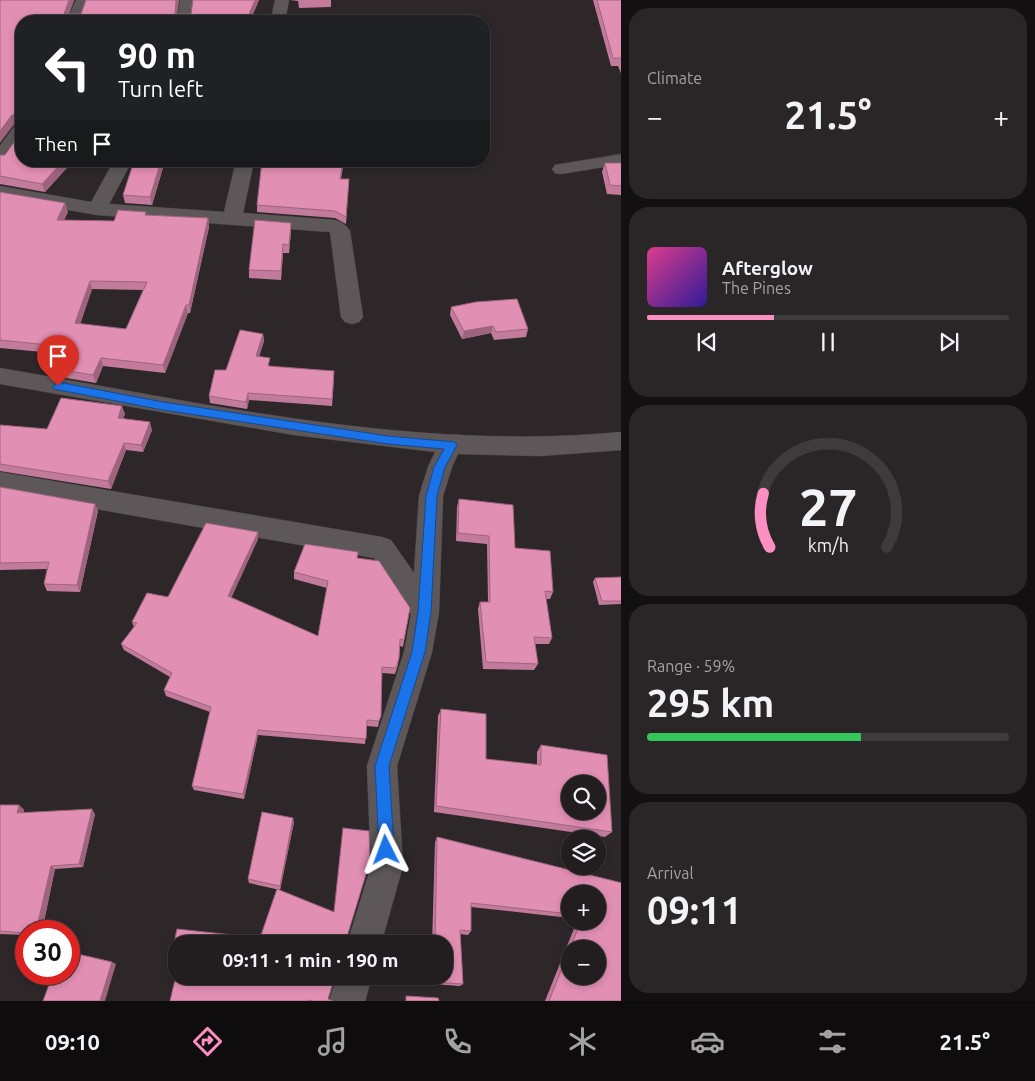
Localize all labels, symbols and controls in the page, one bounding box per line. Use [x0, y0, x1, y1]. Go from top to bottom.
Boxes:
icon: left [35, 35, 100, 100]
text: 90 m [118, 35, 196, 75]
text: Climate [647, 69, 702, 87]
text: Turn left [118, 76, 203, 101]
text: 21.5° [784, 94, 872, 136]
text: − [647, 101, 663, 132]
text: + [993, 101, 1009, 132]
icon: arrive [88, 130, 116, 158]
text: Then [35, 133, 78, 155]
text: Afterglow [722, 257, 813, 279]
text: The Pines [722, 279, 791, 297]
icon: previous [693, 328, 721, 356]
icon: pause [814, 328, 842, 356]
icon: next [935, 328, 963, 356]
pin [37, 335, 79, 386]
icon: arrive [44, 342, 72, 370]
text: 27 [799, 478, 857, 536]
text: km/h [807, 535, 849, 555]
text: Range · 59% [647, 657, 735, 675]
text: 295 km [647, 682, 774, 724]
map controls [561, 775, 606, 985]
button: search [561, 775, 606, 820]
position arrow [359, 823, 411, 875]
button: layers [561, 830, 606, 875]
text: Arrival [647, 864, 694, 882]
button: + [561, 885, 606, 930]
text: 09:11 [647, 889, 742, 931]
speed limit sign: 30 [15, 920, 80, 985]
button: − [561, 940, 606, 985]
text: 09:11 · 1 min · 190 m [223, 949, 398, 971]
icon: directions [190, 1024, 225, 1059]
icon: music [315, 1024, 350, 1059]
icon: phone [440, 1024, 475, 1059]
icon: climate [565, 1024, 600, 1059]
icon: car [690, 1024, 725, 1059]
icon: filters [815, 1024, 850, 1059]
text: 09:10 [45, 1029, 100, 1054]
text: 21.5° [940, 1029, 990, 1054]

